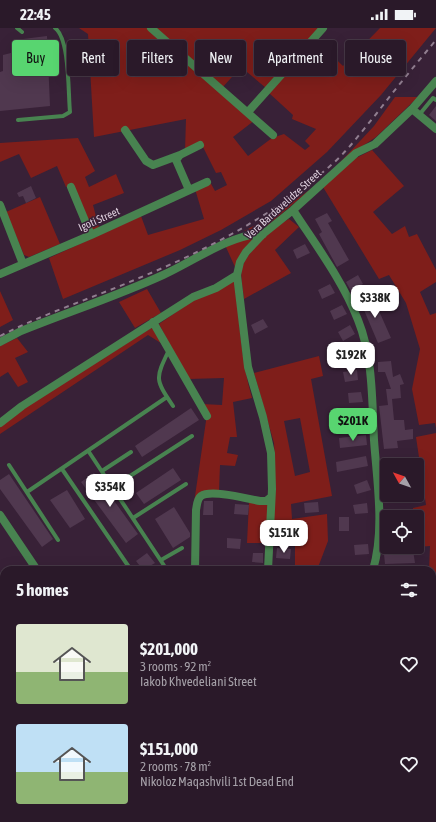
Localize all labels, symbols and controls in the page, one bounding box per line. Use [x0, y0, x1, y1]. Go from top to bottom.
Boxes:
text: 22:45 [20, 6, 51, 23]
chip: Buy [12, 40, 59, 76]
chip: Rent [67, 40, 119, 76]
chip: Filters [127, 40, 187, 76]
chip: New [195, 40, 246, 76]
chip: Apartment [254, 40, 337, 76]
chip: House [345, 40, 406, 76]
street label: Vera Bardavelidze Street [243, 167, 323, 241]
street label: Igoti Street [77, 205, 121, 233]
pin: $338K [347, 285, 403, 319]
text: $338K [360, 290, 390, 305]
pin: $192K [323, 342, 379, 376]
text: $192K [336, 347, 366, 362]
pin: $201K [325, 408, 381, 442]
text: $201K [338, 413, 368, 428]
north arrow [380, 458, 424, 502]
map controls [380, 458, 424, 554]
pin: $354K [82, 474, 138, 508]
text: $354K [95, 479, 125, 494]
button: locate [380, 510, 424, 554]
pin: $151K [256, 520, 312, 554]
text: $151K [269, 525, 299, 540]
icon: filters [398, 579, 420, 601]
text: 5 homes [16, 580, 69, 600]
text: $201,000 [140, 639, 198, 659]
icon: home [48, 640, 96, 688]
icon: heart [398, 653, 420, 675]
text: 3 rooms · 92 m² [140, 659, 211, 674]
text: Iakob Khvedeliani Street [140, 674, 257, 689]
text: $151,000 [140, 739, 198, 759]
icon: home [48, 740, 96, 788]
icon: heart [398, 753, 420, 775]
text: 2 rooms · 78 m² [140, 759, 211, 774]
text: Nikoloz Maqashvili 1st Dead End [140, 774, 294, 789]

